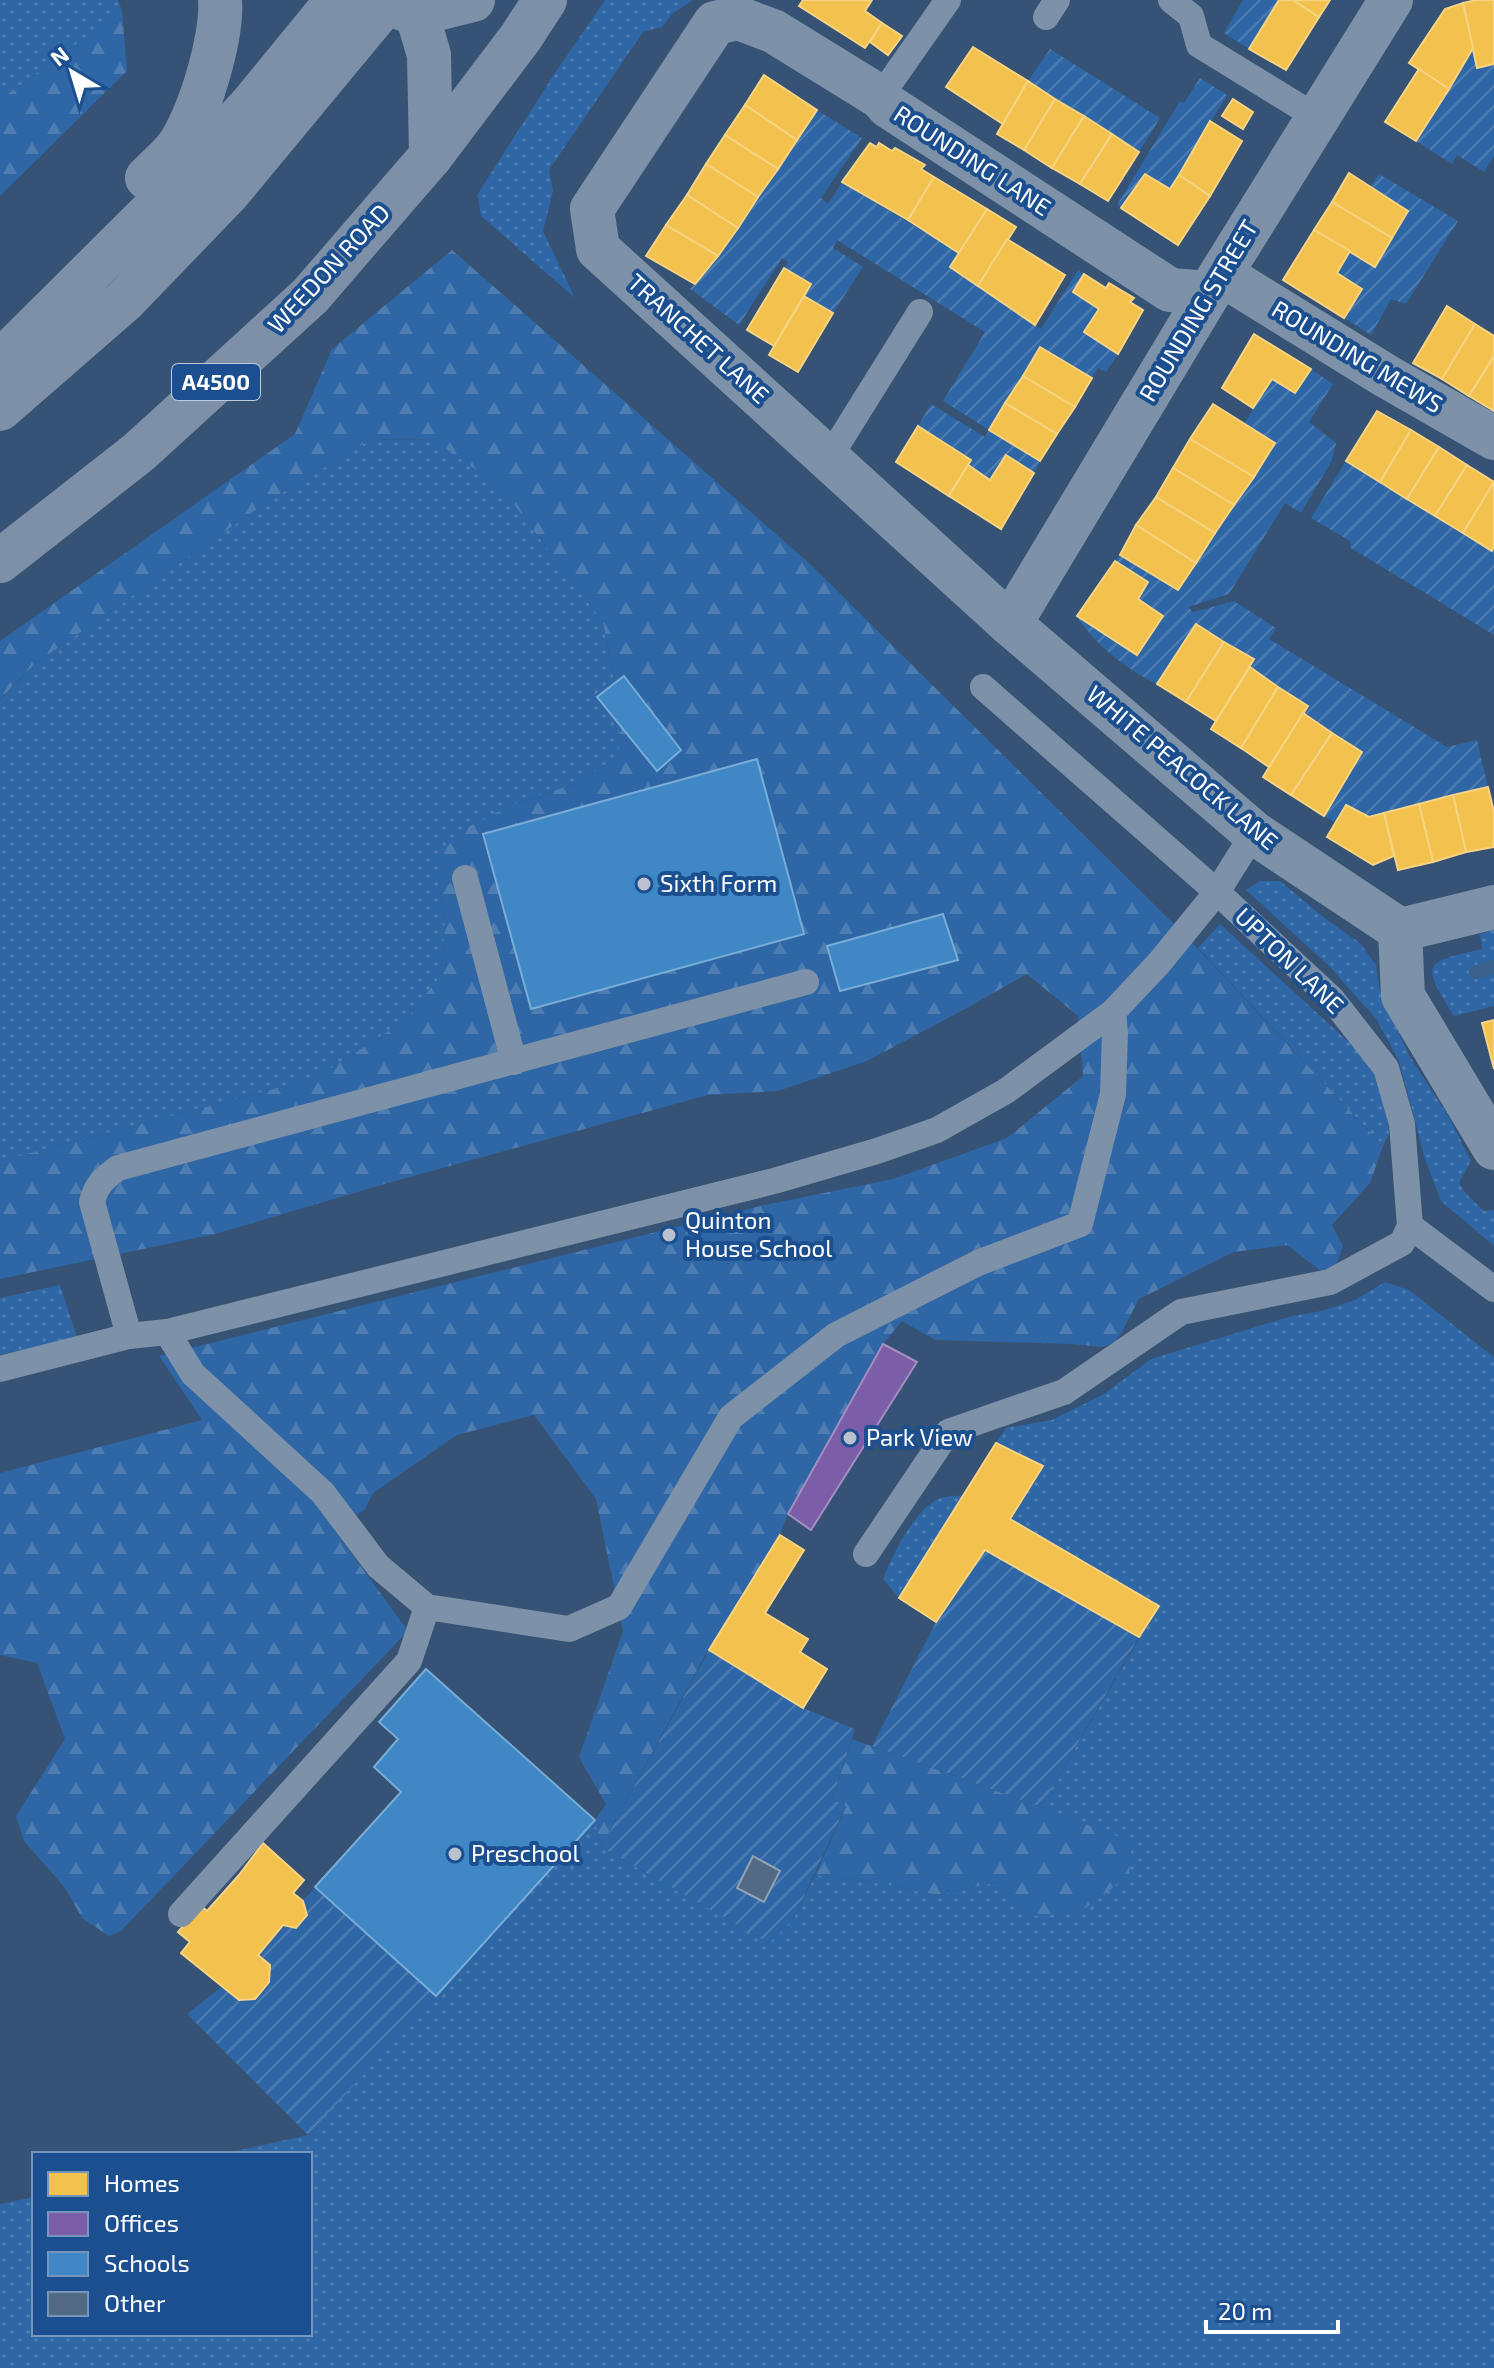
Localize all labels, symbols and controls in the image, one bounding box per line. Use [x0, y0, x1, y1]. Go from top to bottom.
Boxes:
north arrow [32, 32, 112, 112]
text: N [45, 40, 73, 71]
street label: ROUNDING LANE [889, 98, 1057, 221]
street label: WEEDON ROAD [261, 198, 395, 338]
street label: ROUNDING STREET [1132, 214, 1263, 406]
street label: TRANCHET LANE [622, 267, 776, 409]
street label: ROUNDING MEWS [1267, 293, 1448, 418]
road number: A4500 [172, 364, 260, 400]
street label: WHITE PEACOCK LANE [1082, 679, 1284, 855]
place label: Sixth Form [660, 868, 777, 897]
marker: Sixth Form [635, 875, 653, 893]
street label: UPTON LANE [1230, 901, 1350, 1019]
place label: Quinton House School [685, 1205, 832, 1262]
marker: Quinton House School [660, 1226, 678, 1244]
place label: Park View [866, 1422, 973, 1451]
marker: Park View [841, 1429, 859, 1447]
place label: Preschool [471, 1838, 580, 1867]
marker: Preschool [446, 1845, 464, 1863]
legend [32, 2152, 312, 2336]
text: Homes [104, 2168, 180, 2197]
text: Offices [104, 2208, 179, 2237]
text: Schools [104, 2248, 190, 2277]
scale bar [1206, 2284, 1338, 2334]
text: Other [104, 2288, 166, 2317]
text: 20 m [1218, 2296, 1272, 2325]

